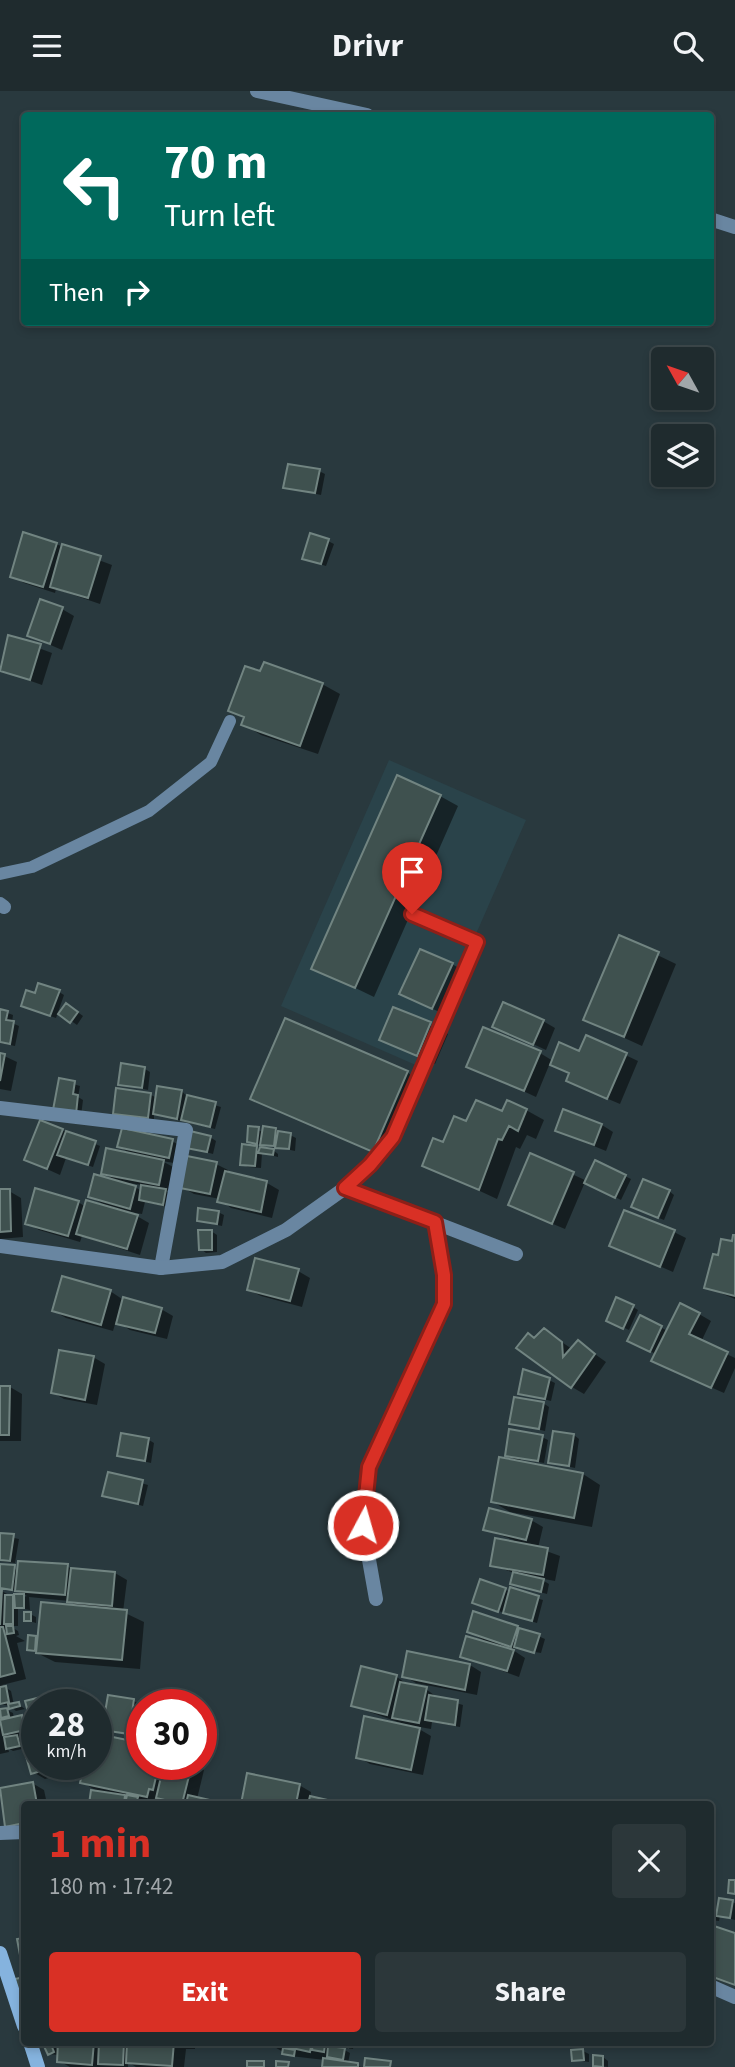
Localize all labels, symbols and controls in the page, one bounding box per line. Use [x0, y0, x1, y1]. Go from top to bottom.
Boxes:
text: Drivr [332, 23, 403, 69]
icon: menu [28, 27, 66, 65]
icon: search [669, 27, 707, 65]
text: 70 m [164, 128, 268, 198]
icon: left [49, 140, 140, 231]
text: Turn left [164, 193, 275, 239]
icon: right [118, 273, 156, 311]
text: Then [49, 274, 104, 311]
north arrow [651, 347, 714, 409]
map controls [651, 347, 714, 487]
button: layers [651, 424, 714, 487]
pin [382, 842, 442, 914]
icon: arrive [393, 853, 431, 891]
position arrow [326, 1488, 400, 1562]
speed limit sign: 30 [126, 1689, 217, 1780]
text: 28 [48, 1700, 85, 1750]
text: km/h [47, 1739, 86, 1764]
text: 1 min [49, 1814, 151, 1874]
button: close [612, 1824, 686, 1898]
text: 180 m · 17:42 [49, 1870, 173, 1903]
button: Exit [49, 1952, 361, 2032]
button: Share [375, 1952, 686, 2032]

